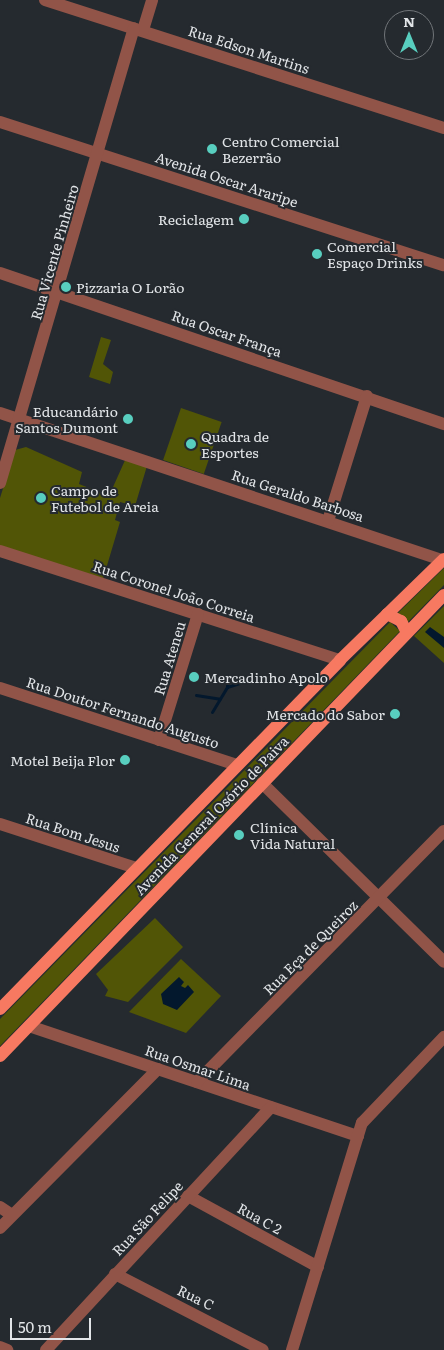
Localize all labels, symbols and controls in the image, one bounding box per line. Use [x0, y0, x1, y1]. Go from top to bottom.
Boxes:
north arrow [384, 10, 434, 60]
text: N [403, 11, 415, 31]
street label: Rua Edson Martins [186, 22, 312, 76]
place label: Centro Comercial Bezerrão [222, 133, 339, 166]
marker: Centro Comercial Bezerrão [206, 143, 218, 155]
street label: Avenida Oscar Araripe [154, 148, 300, 210]
street label: Rua Vicente Pinheiro [27, 182, 81, 322]
place label: Reciclagem [158, 211, 234, 227]
marker: Reciclagem [238, 213, 250, 225]
place label: Comercial Espaço Drinks [327, 238, 422, 270]
marker: Comercial Espaço Drinks [311, 248, 323, 260]
place label: Pizzaria O Lorão [76, 279, 184, 295]
marker: Pizzaria O Lorão [60, 281, 72, 293]
street label: Rua Oscar França [170, 306, 284, 360]
place label: Educandário Santos Dumont [15, 403, 118, 436]
marker: Educandário Santos Dumont [122, 413, 134, 425]
place label: Quadra de Esportes [201, 428, 269, 461]
marker: Quadra de Esportes [185, 438, 197, 450]
street label: Rua Geraldo Barbosa [230, 466, 366, 524]
place label: Campo de Futebol de Areia [51, 482, 159, 514]
marker: Campo de Futebol de Areia [35, 492, 47, 504]
street label: Rua Coronel João Correia [91, 557, 257, 625]
street label: Rua Ateneu [150, 619, 188, 697]
place label: Mercadinho Apolo [204, 669, 328, 685]
marker: Mercadinho Apolo [188, 671, 200, 683]
street label: Rua Doutor Fernando Augusto [25, 673, 221, 751]
place label: Mercado do Sabor [266, 706, 385, 722]
marker: Mercado do Sabor [389, 708, 401, 720]
street label: Avenida General Osório de Paiva [131, 732, 291, 898]
place label: Motel Beija Flor [10, 752, 115, 768]
marker: Motel Beija Flor [119, 754, 131, 766]
street label: Rua Bom Jesus [24, 809, 122, 855]
place label: Clínica Vida Natural [250, 819, 335, 852]
marker: Clínica Vida Natural [232, 828, 246, 842]
street label: Rua Eça de Queiroz [259, 896, 361, 998]
street label: Rua Osmar Lima [143, 1041, 253, 1093]
street label: Rua São Felipe [108, 1177, 186, 1259]
street label: Rua C 2 [235, 1199, 285, 1237]
street label: Rua C [175, 1281, 217, 1313]
scale bar [12, 1308, 94, 1340]
text: 50 m [18, 1315, 52, 1338]

